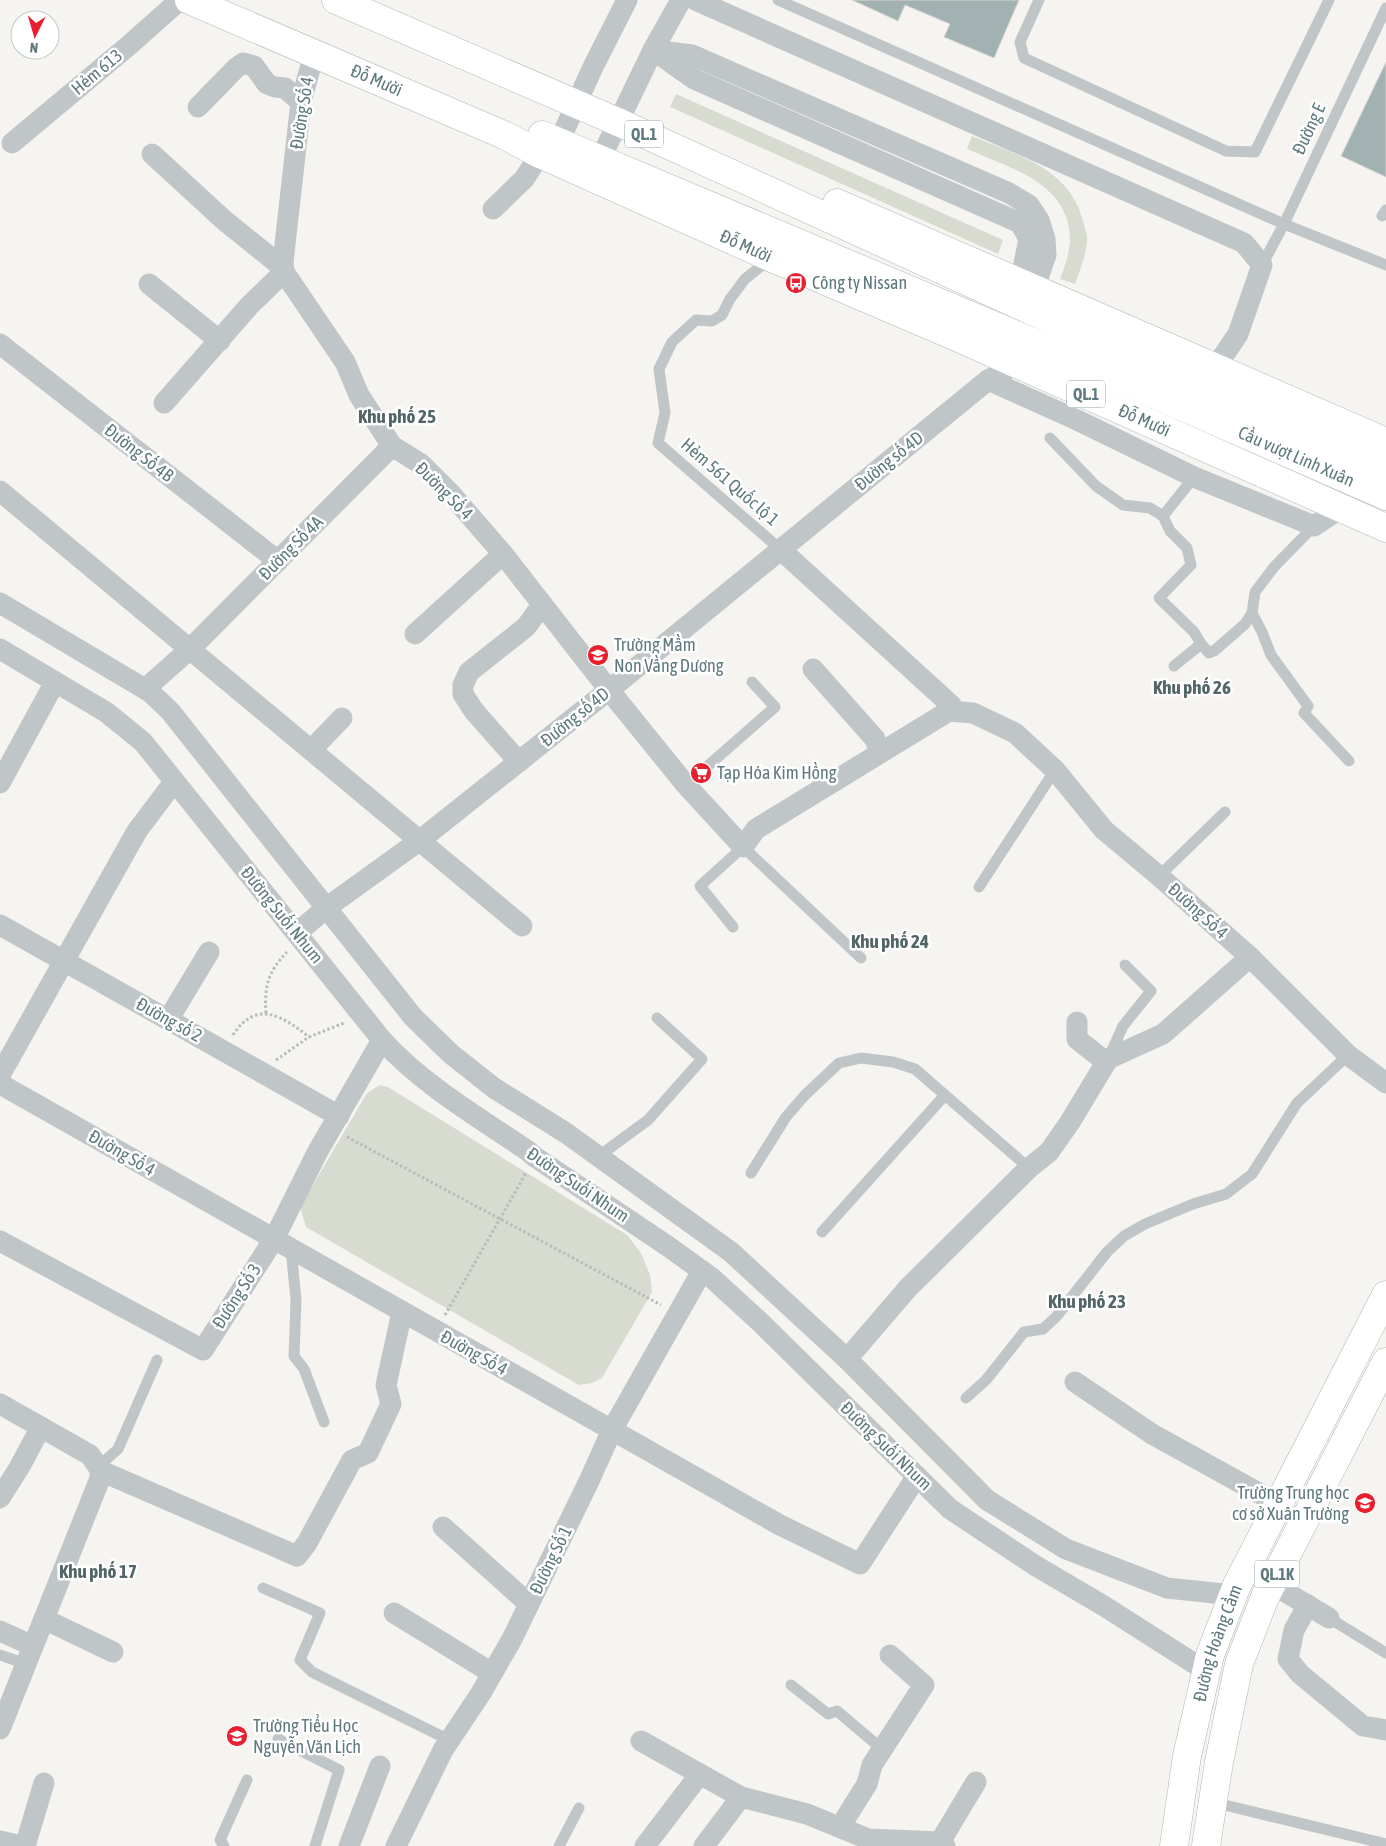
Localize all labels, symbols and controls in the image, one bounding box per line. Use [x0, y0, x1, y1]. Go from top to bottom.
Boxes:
north arrow [10, 10, 60, 60]
text: N [29, 40, 39, 56]
street label: Hẻm 613 [67, 44, 126, 99]
street label: Đỗ Mười [348, 60, 406, 100]
street label: Đường Số 4 [284, 75, 318, 151]
street label: Đường E [1288, 100, 1330, 158]
road number: QL.1 [625, 120, 663, 148]
street label: Đỗ Mười [717, 225, 775, 267]
bus stop icon: Công ty Nissan [784, 271, 808, 295]
place label: Công ty Nissan [812, 272, 907, 293]
road number: QL.1 [1067, 380, 1105, 408]
street label: Đỗ Mười [1115, 399, 1174, 441]
district label: Khu phố 25 [358, 405, 436, 427]
street label: Đường Số 4B [101, 418, 179, 486]
street label: Cầu vượt Linh Xuân [1235, 422, 1358, 491]
street label: Đường số 4D [850, 426, 927, 495]
street label: Hẻm 561 Quốc lộ 1 [677, 433, 784, 530]
street label: Đường Số 4 [411, 457, 478, 524]
street label: Đường Số 4A [254, 510, 327, 584]
place label: Trường Mầm Non Vầng Dương [614, 633, 724, 676]
school or university icon: Trường Mầm Non Vầng Dương [586, 643, 610, 667]
district label: Khu phố 26 [1153, 676, 1231, 698]
street label: Đường số 4D [536, 682, 613, 751]
supermarket icon: Tạp Hóa Kim Hồng [689, 761, 713, 785]
place label: Tạp Hóa Kim Hồng [717, 761, 837, 783]
street label: Đường Suối Nhum [237, 861, 329, 967]
street label: Đường Số 4 [1164, 878, 1233, 943]
district label: Khu phố 24 [851, 930, 929, 952]
street label: Đường số 2 [133, 992, 206, 1046]
street label: Đường Số 4 [85, 1124, 160, 1180]
street label: Đường Suối Nhum [523, 1142, 634, 1226]
street label: Đường Số 3 [207, 1259, 265, 1332]
district label: Khu phố 23 [1048, 1290, 1126, 1312]
street label: Đường Số 4 [437, 1325, 512, 1379]
street label: Đường Suối Nhum [836, 1396, 937, 1494]
place label: Trường Trung học cơ sở Xuân Trường [1232, 1482, 1349, 1524]
school or university icon: Trường Trung học cơ sở Xuân Trường [1353, 1491, 1377, 1515]
street label: Đường Số 1 [524, 1522, 576, 1597]
district label: Khu phố 17 [59, 1560, 137, 1582]
road number: QL.1K [1254, 1560, 1300, 1588]
street label: Đường Hoàng Cầm [1189, 1582, 1246, 1704]
place label: Trường Tiểu Học Nguyễn Văn Lịch [253, 1714, 361, 1757]
school or university icon: Trường Tiểu Học Nguyễn Văn Lịch [225, 1724, 249, 1748]

